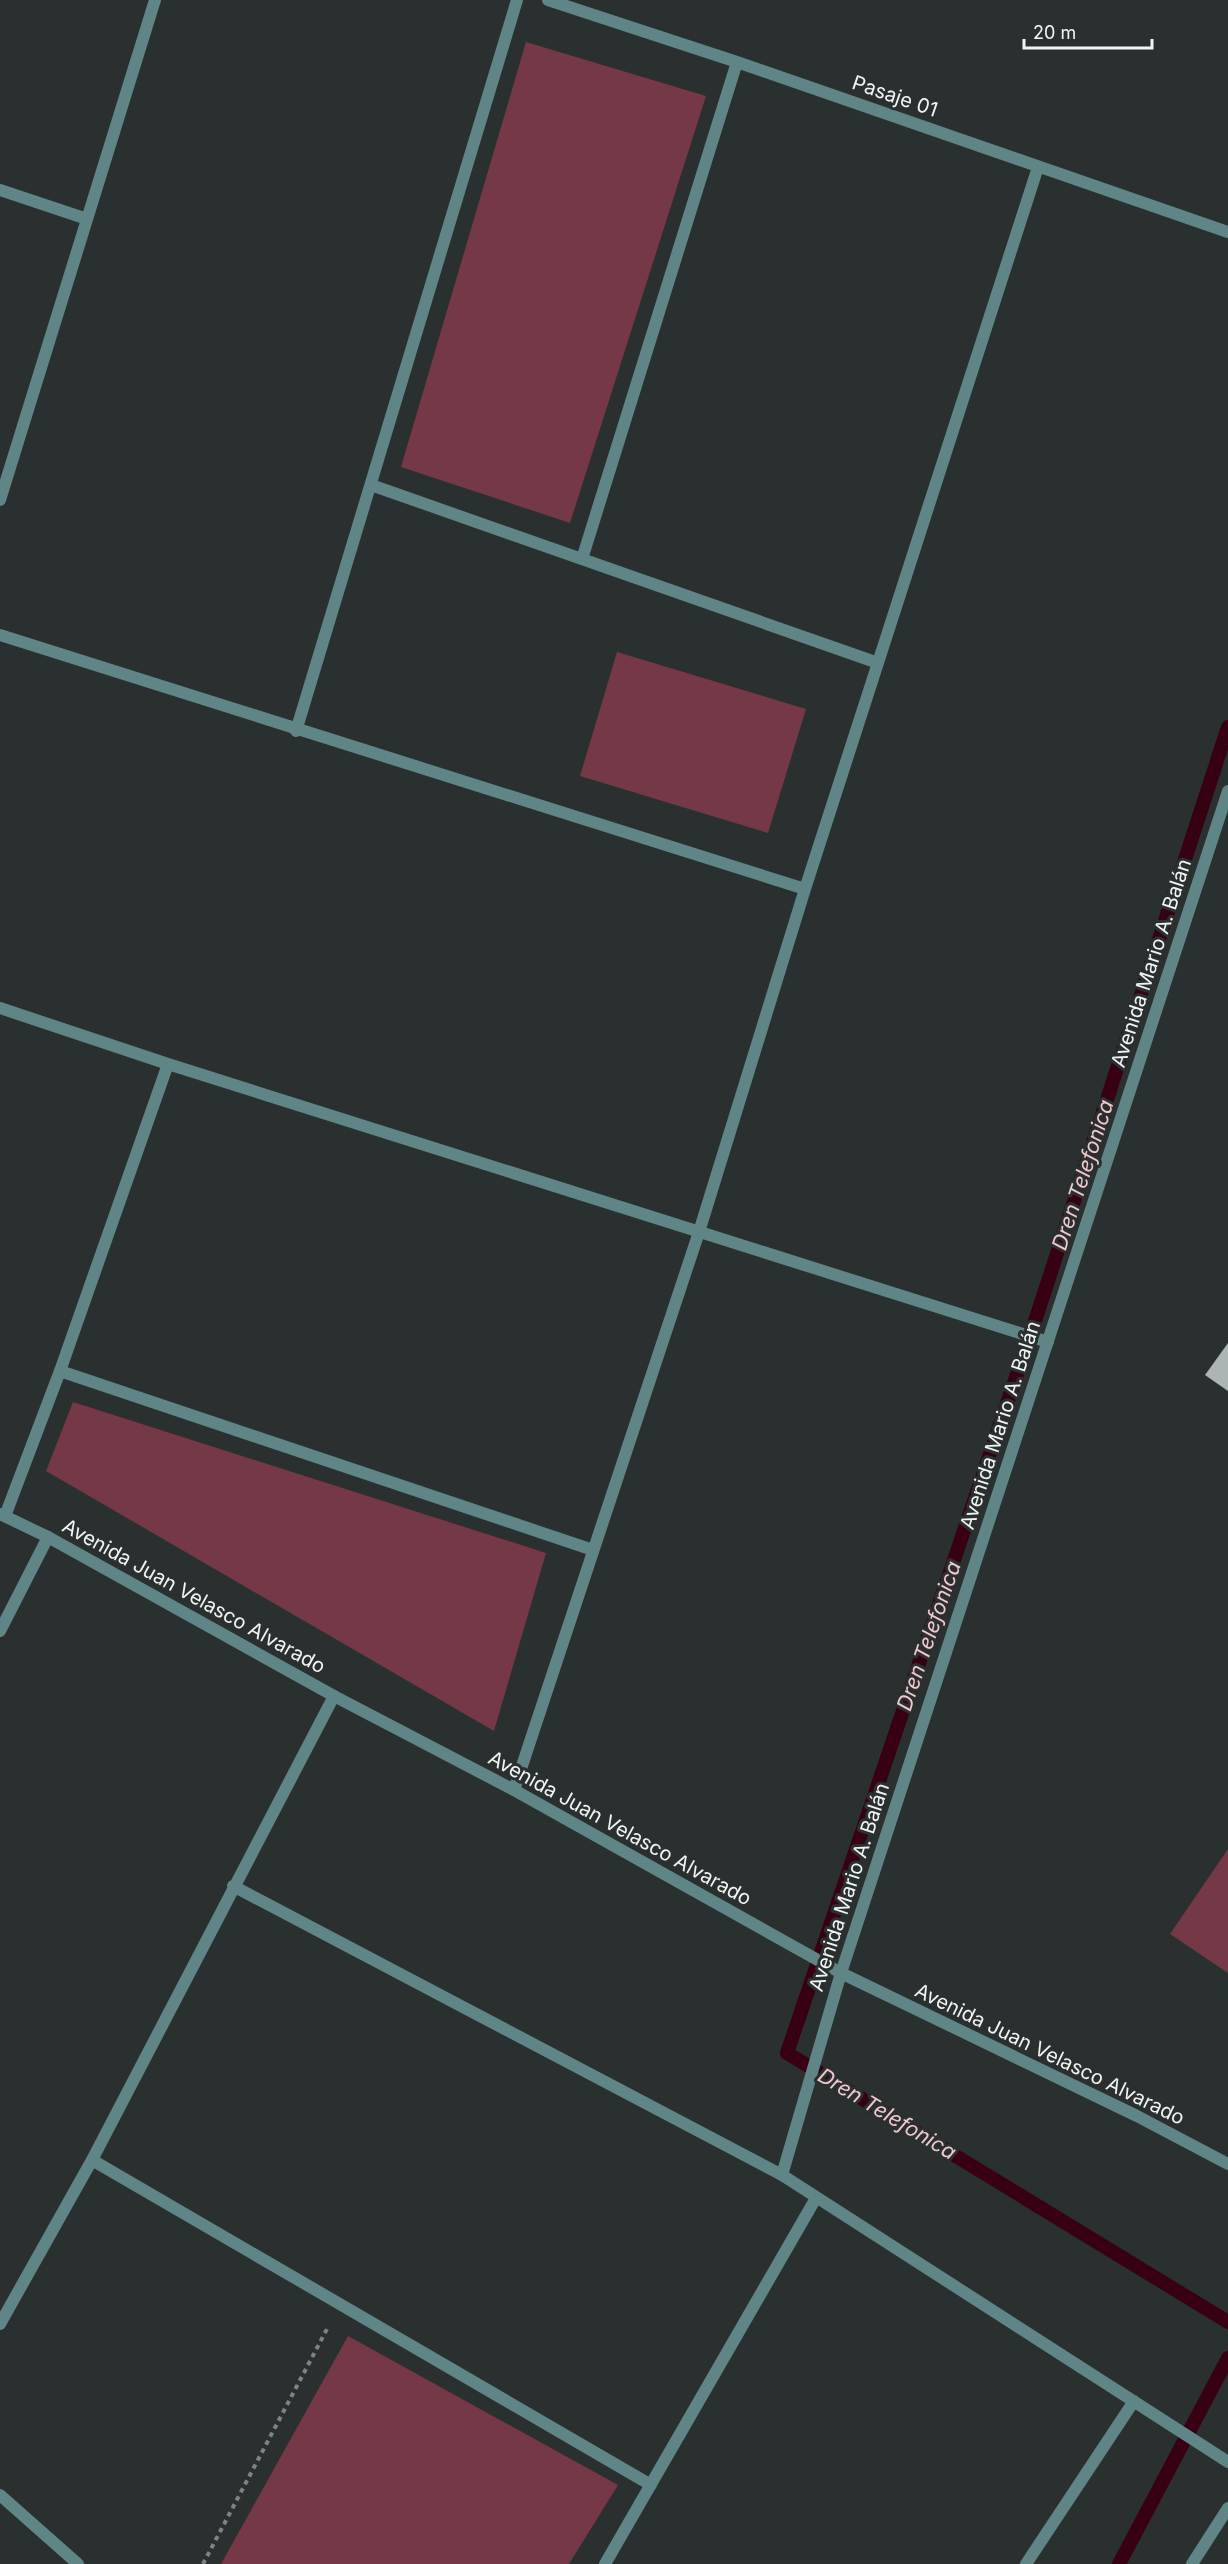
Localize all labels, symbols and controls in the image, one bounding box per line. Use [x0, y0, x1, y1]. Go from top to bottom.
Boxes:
scale bar [1024, 12, 1152, 50]
text: 20 m [1033, 22, 1076, 43]
street label: Pasaje 01 [849, 70, 941, 122]
street label: Avenida Mario A. Balán [1106, 856, 1196, 1070]
water label: Dren Telefonica [1046, 1096, 1119, 1253]
street label: Avenida Mario A. Balán [955, 1318, 1045, 1532]
street label: Avenida Juan Velasco Alvarado [58, 1514, 330, 1678]
water label: Dren Telefonica [891, 1558, 966, 1714]
street label: Avenida Juan Velasco Alvarado [484, 1746, 756, 1910]
street label: Avenida Mario A. Balán [804, 1780, 894, 1994]
street label: Avenida Juan Velasco Alvarado [911, 1978, 1189, 2130]
water label: Dren Telefonica [814, 2063, 961, 2165]

